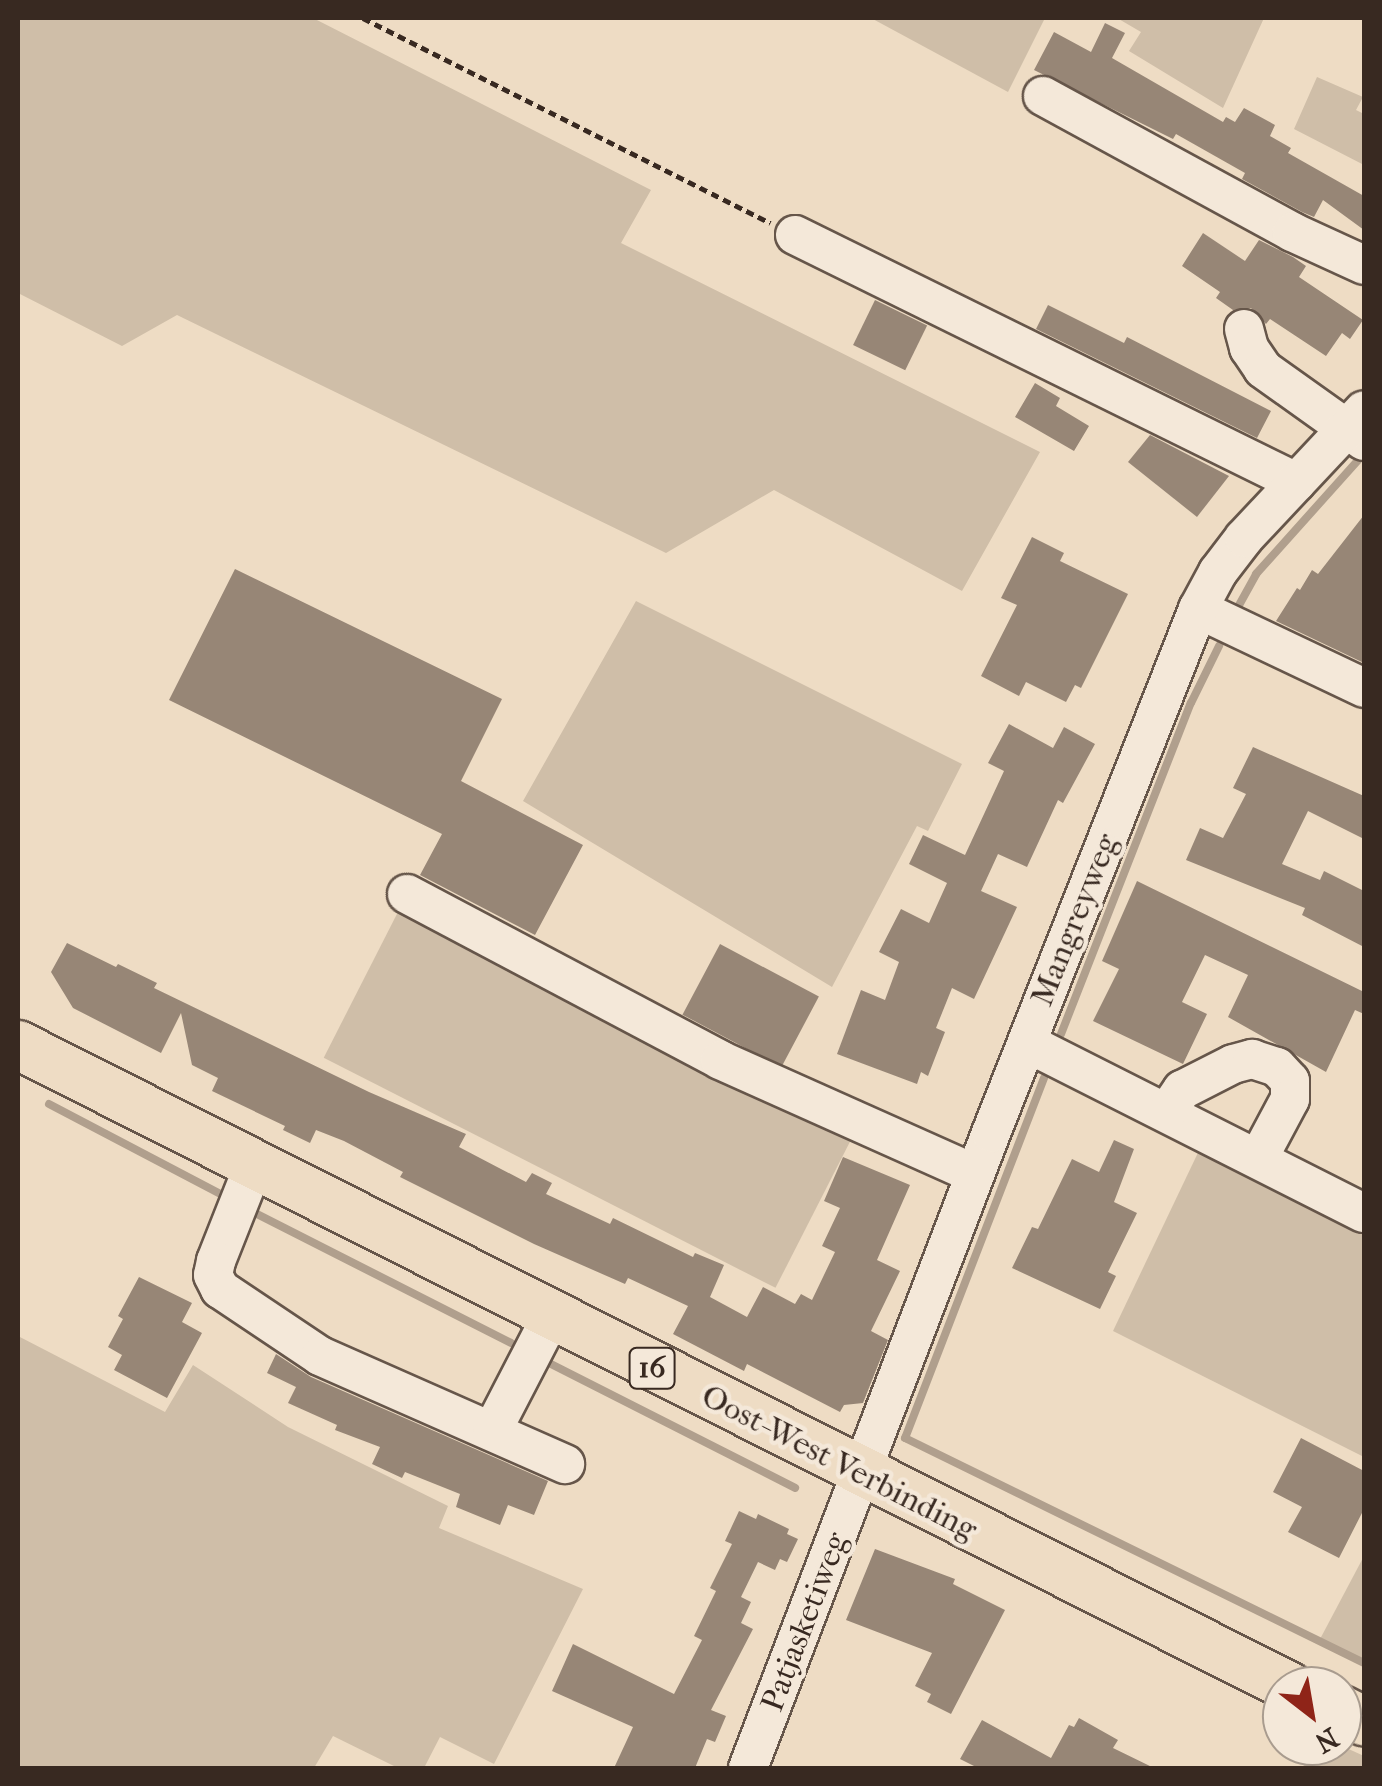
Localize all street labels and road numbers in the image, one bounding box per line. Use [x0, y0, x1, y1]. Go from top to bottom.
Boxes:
street label: Mangreyweg [1023, 828, 1127, 1012]
road number: 16 [627, 1343, 677, 1393]
street label: Oost-West Verbinding [695, 1377, 983, 1549]
street label: Patjasketiweg [753, 1527, 857, 1717]

